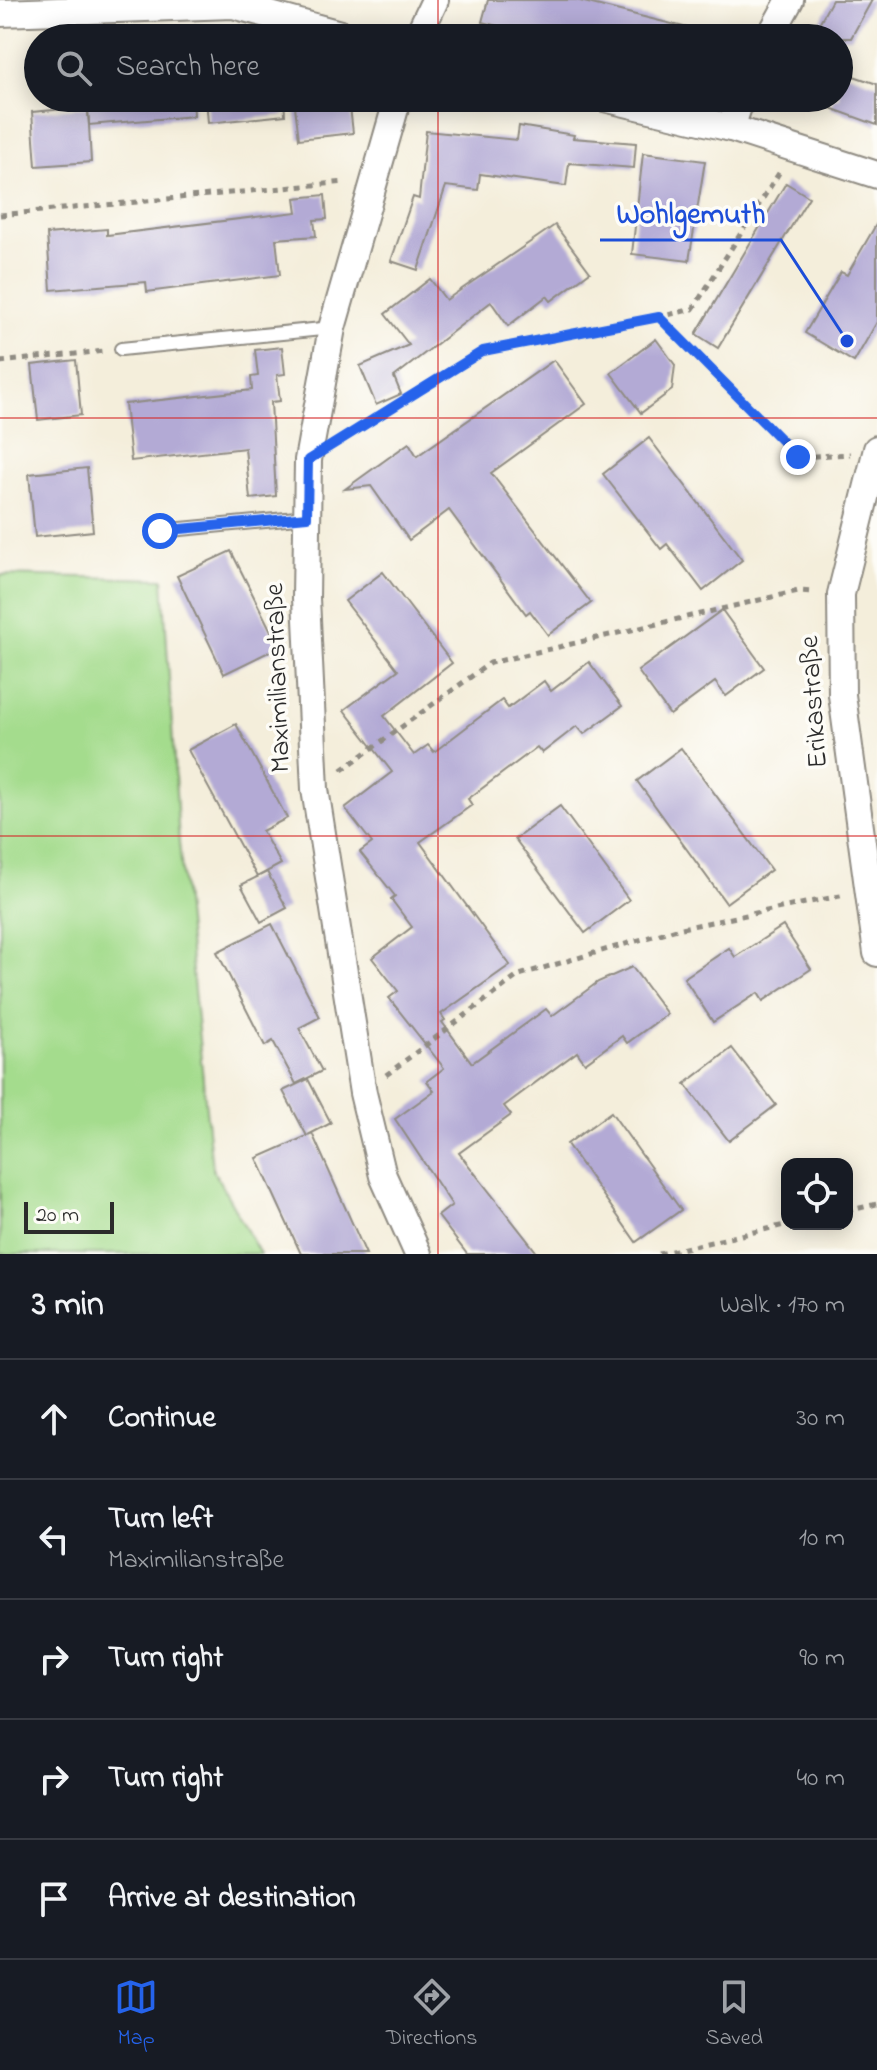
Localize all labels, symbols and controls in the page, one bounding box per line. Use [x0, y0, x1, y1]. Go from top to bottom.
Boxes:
search box [24, 24, 853, 112]
icon: search [52, 46, 96, 90]
text: Search here [116, 46, 260, 90]
callout: Wohlgemuth [600, 186, 781, 240]
text: Wohlgemuth [617, 194, 765, 239]
route end [780, 439, 816, 475]
route start [142, 513, 178, 549]
street label: Maximilianstraße [255, 582, 303, 774]
street label: Erikastraße [790, 634, 840, 770]
map controls [781, 1158, 853, 1230]
button: locate [781, 1158, 853, 1230]
scale bar [24, 1198, 114, 1234]
text: 20 m [36, 1200, 79, 1232]
text: 3 min [32, 1281, 104, 1331]
text: Walk · 170 m [720, 1287, 845, 1325]
icon: ahead [32, 1397, 76, 1441]
text: Continue [108, 1397, 216, 1441]
text: 30 m [796, 1400, 845, 1438]
text: Turn left [108, 1498, 213, 1542]
icon: left [32, 1517, 76, 1561]
text: 10 m [799, 1520, 845, 1558]
text: Maximilianstraße [108, 1542, 284, 1580]
icon: right [32, 1637, 76, 1681]
text: Turn right [108, 1637, 223, 1681]
text: 90 m [799, 1640, 845, 1678]
icon: right [32, 1757, 76, 1801]
text: Turn right [108, 1757, 223, 1801]
text: 40 m [796, 1760, 845, 1798]
icon: arrive [32, 1877, 76, 1921]
text: Arrive at destination [108, 1877, 356, 1921]
tab: Map [114, 1975, 158, 2055]
tab: Directions [386, 1975, 477, 2055]
tab: Saved [706, 1975, 763, 2055]

